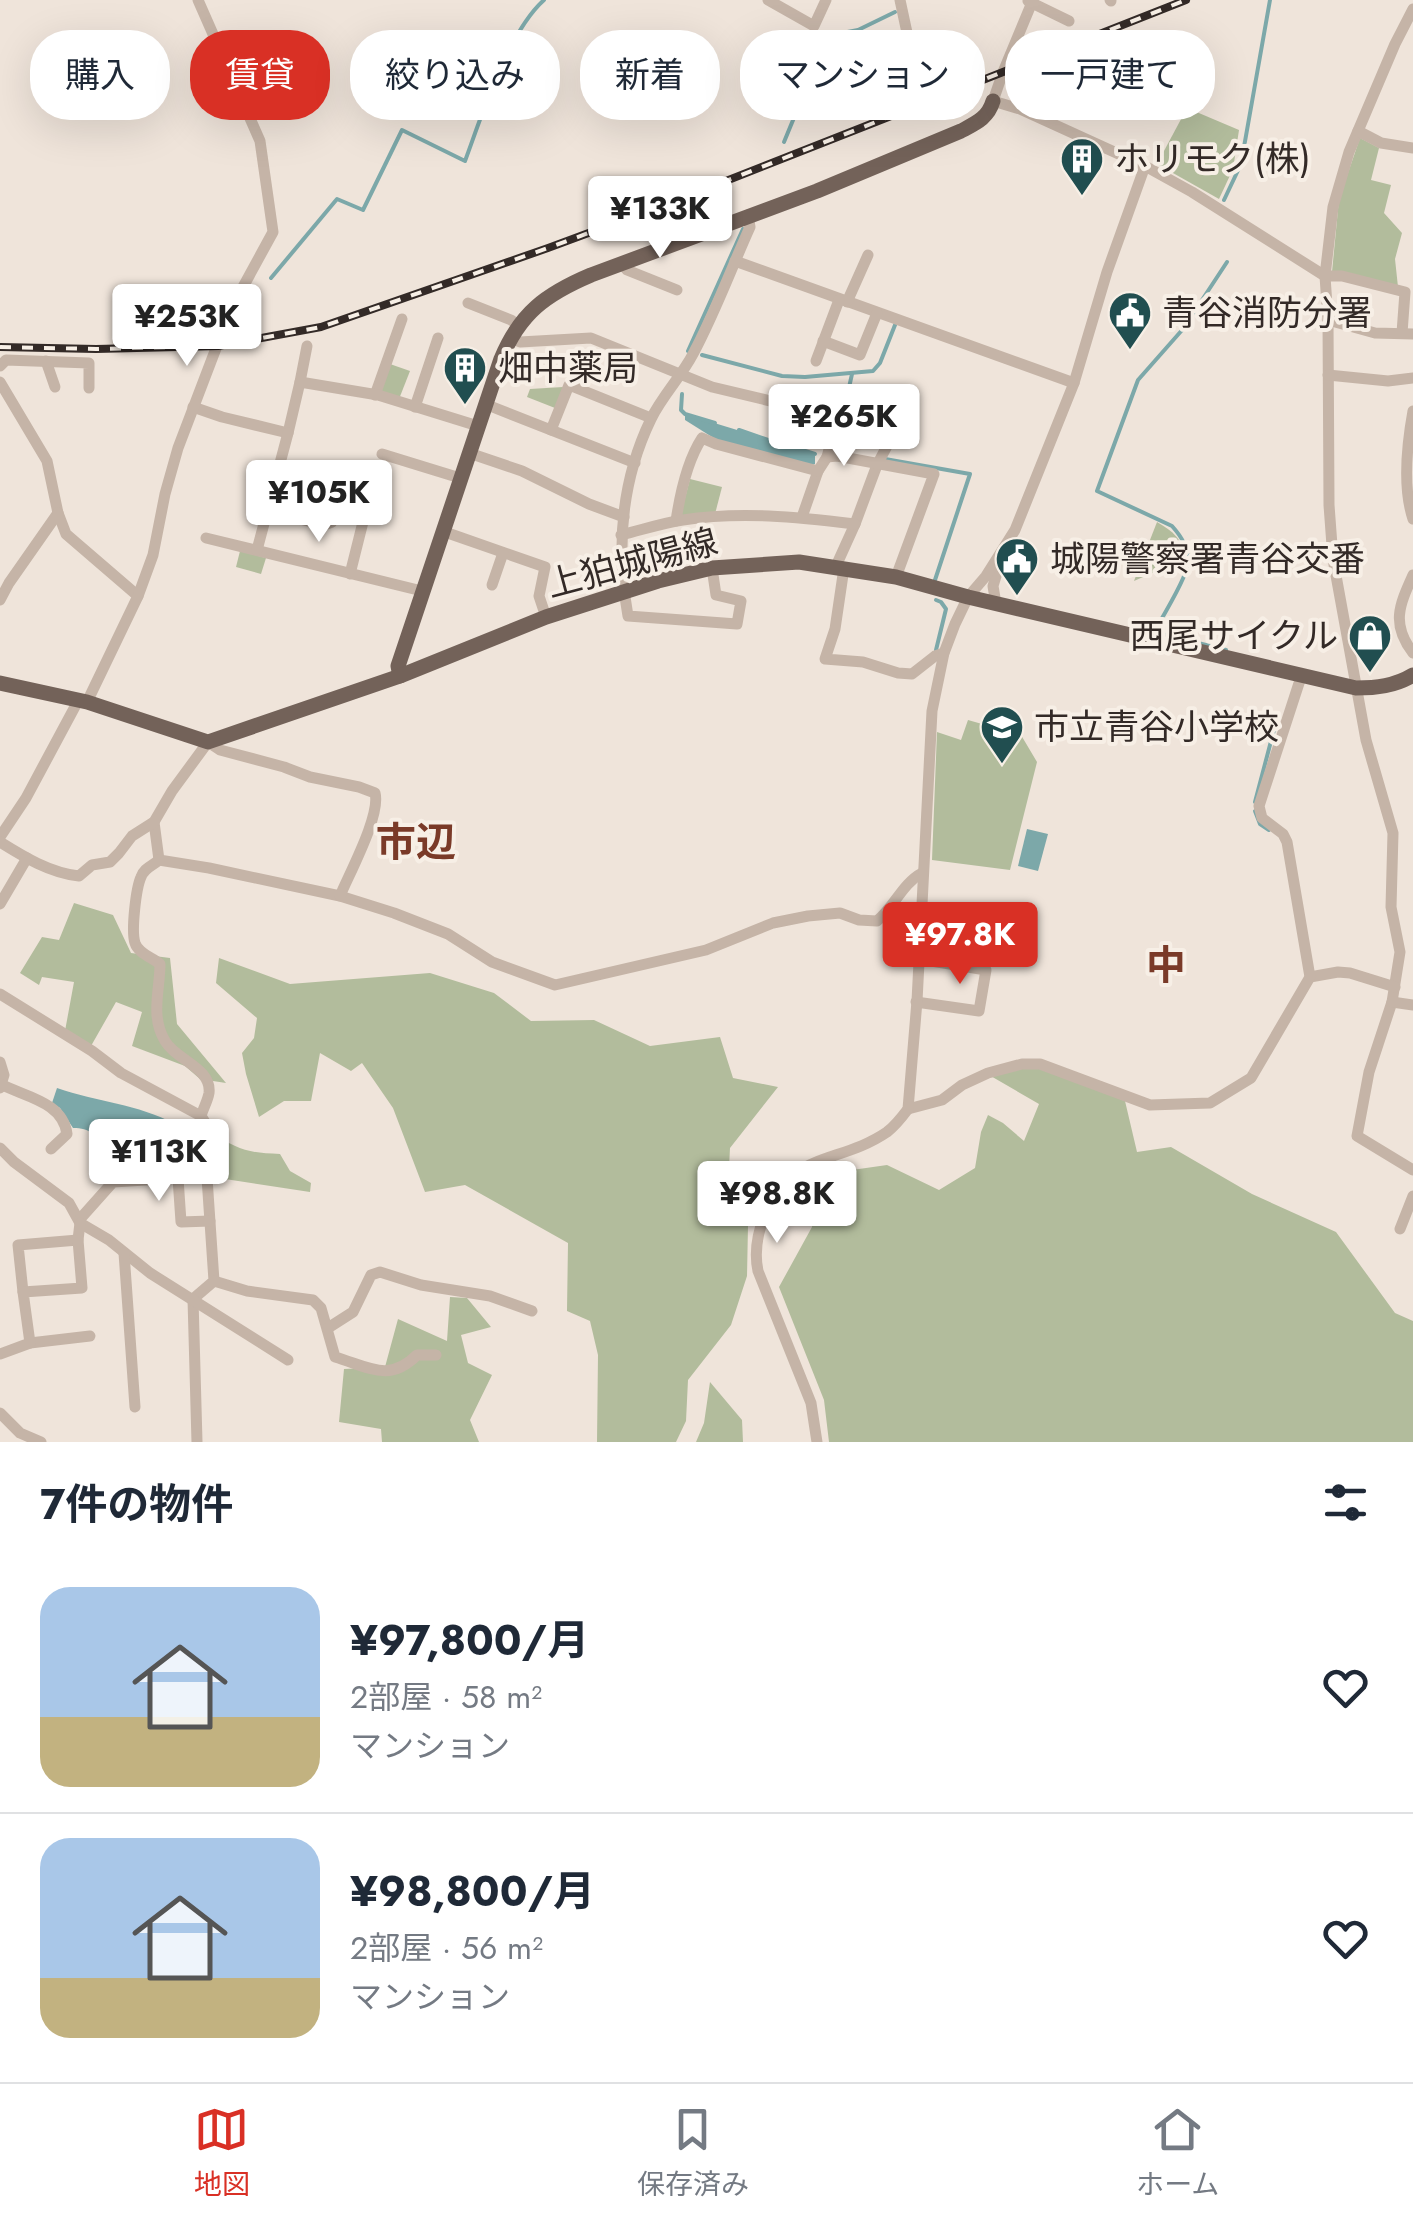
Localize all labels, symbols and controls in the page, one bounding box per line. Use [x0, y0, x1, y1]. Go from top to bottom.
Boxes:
chip: 購入 [30, 30, 170, 120]
chip: 賃貸 [190, 30, 330, 120]
chip: 絞り込み [350, 30, 560, 120]
chip: 新着 [580, 30, 720, 120]
chip: マンション [740, 30, 985, 120]
chip: 一戸建て [1005, 30, 1215, 120]
place label: ホリモク(株) [1114, 134, 1311, 184]
building icon: ホリモク(株) [1059, 136, 1105, 197]
pin: ¥133K [590, 176, 730, 261]
text: ¥133K [610, 185, 710, 231]
pin: ¥253K [117, 284, 257, 369]
place label: 青谷消防分署 [1162, 288, 1372, 338]
public building icon: 青谷消防分署 [1107, 290, 1153, 351]
text: ¥253K [134, 293, 240, 339]
place label: 畑中薬局 [498, 343, 638, 393]
building icon: 畑中薬局 [442, 345, 488, 406]
pin: ¥265K [774, 384, 914, 469]
text: ¥265K [791, 393, 897, 439]
pin: ¥105K [249, 460, 389, 545]
text: ¥105K [268, 469, 370, 515]
street label: 上狛城陽線 [541, 516, 723, 610]
place label: 城陽警察署青谷交番 [1050, 534, 1365, 584]
public building icon: 城陽警察署青谷交番 [994, 536, 1040, 597]
place label: 西尾サイクル [1130, 611, 1338, 661]
shop icon: 西尾サイクル [1347, 613, 1393, 674]
place label: 市立青谷小学校 [1034, 702, 1279, 752]
school or university icon: 市立青谷小学校 [979, 704, 1025, 765]
district label: 市辺 [376, 813, 456, 871]
pin: ¥97.8K [879, 902, 1041, 987]
text: ¥97.8K [905, 911, 1015, 957]
district label: 中 [1146, 936, 1186, 994]
pin: ¥113K [89, 1119, 229, 1204]
text: ¥113K [111, 1128, 207, 1174]
pin: ¥98.8K [696, 1161, 858, 1246]
text: ¥98.8K [719, 1170, 835, 1216]
text: 7件の物件 [40, 1474, 233, 1535]
icon: filters [1318, 1475, 1373, 1530]
text: ¥97,800/月 [350, 1610, 589, 1671]
icon: home [120, 1627, 240, 1747]
icon: heart [1318, 1660, 1373, 1715]
text: 2部屋 · 58 m² [350, 1674, 542, 1720]
text: マンション [350, 1723, 510, 1769]
text: ¥98,800/月 [350, 1861, 595, 1922]
icon: home [120, 1878, 240, 1998]
icon: heart [1318, 1911, 1373, 1966]
text: 2部屋 · 56 m² [350, 1925, 543, 1971]
text: マンション [350, 1974, 510, 2020]
tab: 地図 [194, 2102, 250, 2205]
tab: 保存済み [637, 2102, 749, 2205]
tab: ホーム [1136, 2102, 1219, 2205]

